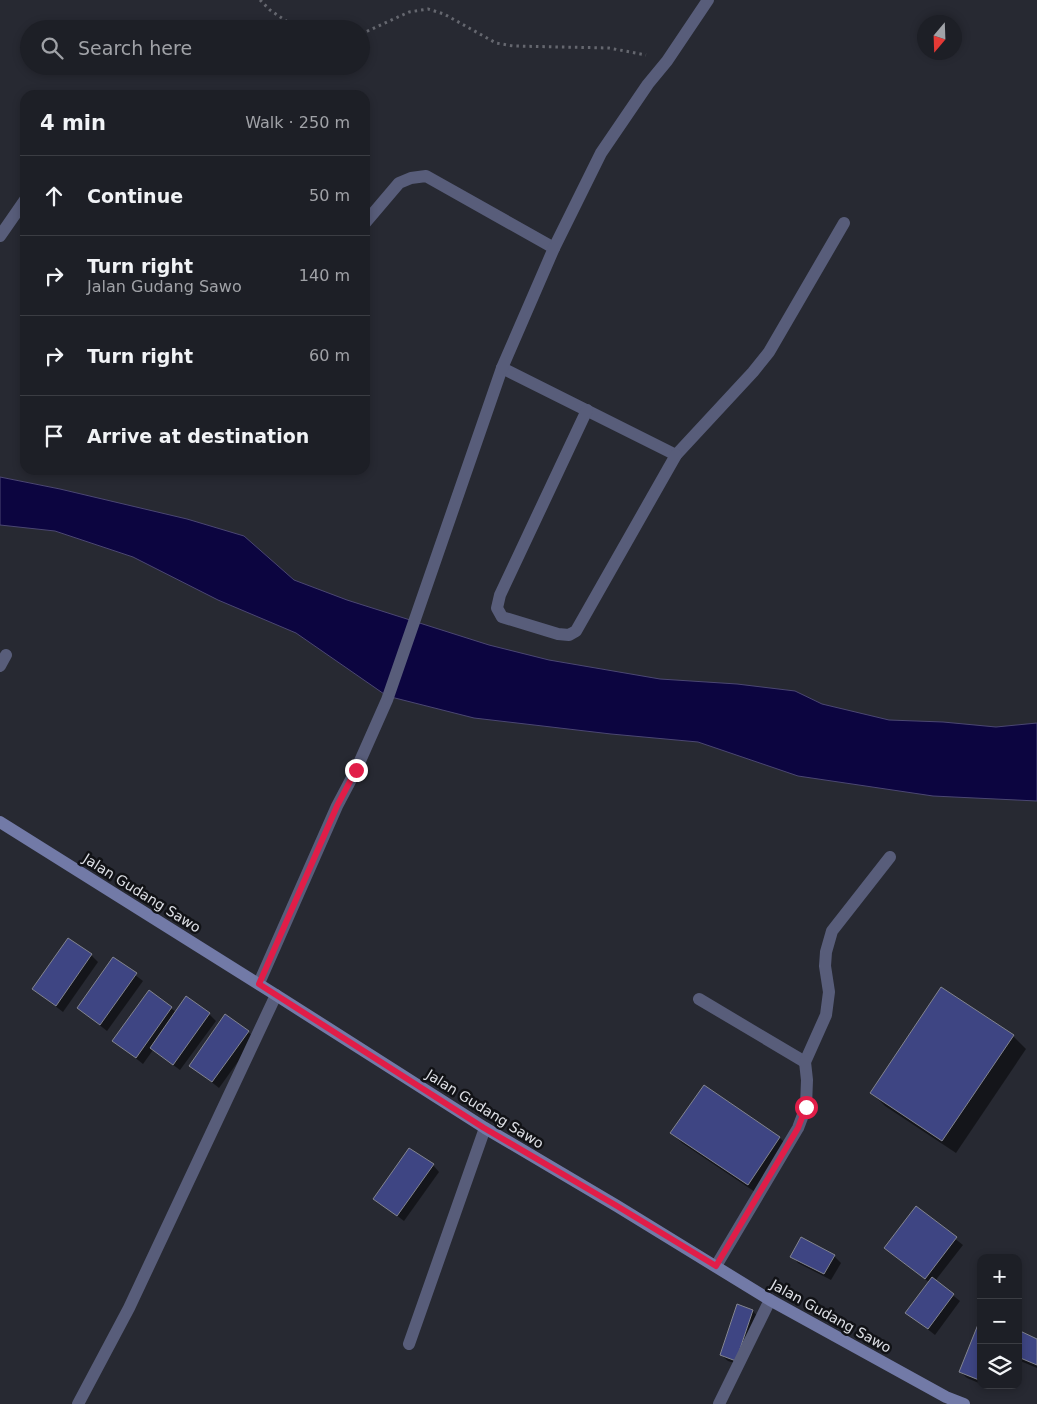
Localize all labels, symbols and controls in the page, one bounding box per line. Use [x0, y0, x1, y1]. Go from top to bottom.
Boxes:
north arrow [917, 15, 962, 60]
search box [20, 20, 370, 75]
icon: search [38, 34, 66, 62]
text: Search here [78, 37, 192, 59]
text: 4 min [40, 111, 106, 135]
text: Walk · 250 m [245, 113, 350, 132]
icon: ahead [40, 182, 68, 210]
text: Continue [87, 185, 183, 207]
text: 50 m [309, 186, 350, 205]
text: Turn right [87, 255, 193, 277]
icon: right [40, 262, 68, 290]
text: 140 m [299, 266, 350, 285]
text: Jalan Gudang Sawo [87, 277, 242, 296]
icon: right [40, 342, 68, 370]
text: Turn right [87, 345, 193, 367]
text: 60 m [309, 346, 350, 365]
icon: arrive [40, 422, 68, 450]
text: Arrive at destination [87, 425, 309, 447]
route end [345, 759, 368, 782]
street label: Jalan Gudang Sawo [80, 850, 204, 936]
street label: Jalan Gudang Sawo [423, 1066, 547, 1152]
route start [795, 1096, 818, 1119]
map controls [977, 1254, 1022, 1389]
button: + [977, 1254, 1022, 1299]
street label: Jalan Gudang Sawo [767, 1276, 894, 1356]
button: − [977, 1299, 1022, 1344]
button: layers [977, 1344, 1022, 1389]

